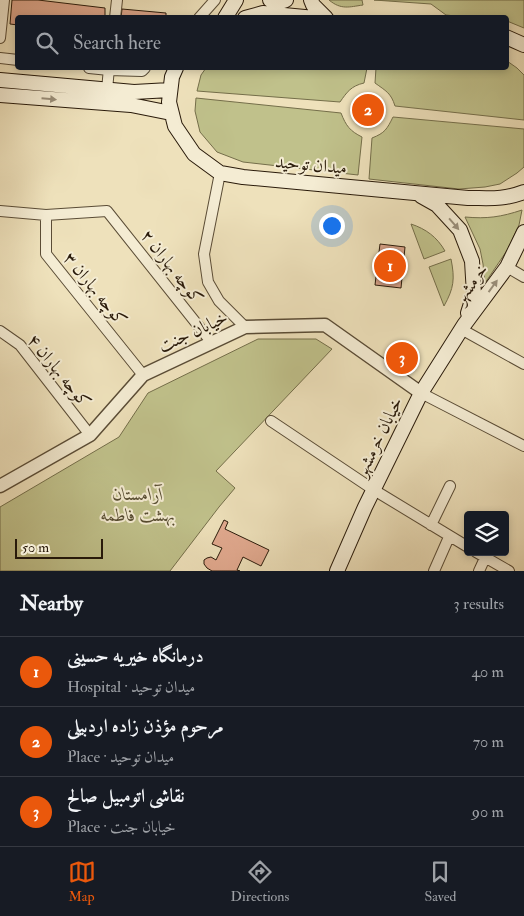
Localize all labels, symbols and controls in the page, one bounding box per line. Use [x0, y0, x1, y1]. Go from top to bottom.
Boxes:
search box [15, 15, 509, 70]
icon: search [33, 29, 61, 57]
text: Search here [73, 31, 161, 55]
pin: 2 [352, 91, 384, 129]
one-way arrow [41, 95, 57, 103]
street label: میدان توحید [274, 150, 348, 180]
your location [319, 213, 345, 239]
one-way arrow [448, 217, 460, 229]
street label: کوچه بهاران ۲ [135, 225, 208, 310]
street label: کوچه بهاران ۳ [57, 247, 132, 331]
pin: 1 [374, 247, 406, 285]
street label: خرمشهر [448, 259, 493, 310]
one-way arrow [488, 279, 498, 293]
street label: خیابان جنت [155, 306, 231, 358]
street label: کوچه بهاران ۴ [21, 329, 96, 413]
pin: 3 [386, 339, 418, 377]
street label: خیابان خرمشهر [349, 393, 408, 483]
park label: آرامستان بهشت فاطمه [101, 483, 175, 527]
map controls [464, 511, 509, 556]
button: layers [464, 511, 509, 556]
scale bar [15, 536, 102, 559]
text: 50 m [22, 539, 49, 556]
text: Nearby [20, 590, 83, 617]
text: 3 results [453, 594, 504, 614]
text: درمانگاه خیریه حسینی [67, 644, 204, 668]
text: 1 [33, 662, 39, 682]
text: 40 m [471, 662, 504, 682]
text: Hospital · میدان توحید [67, 677, 195, 697]
text: مرحوم مؤذن زاده اردبیلی [67, 714, 224, 738]
text: 2 [32, 732, 40, 752]
text: 70 m [473, 732, 504, 752]
text: Place · میدان توحید [67, 747, 174, 767]
text: نقاشی اتومبیل صالح [67, 784, 185, 808]
text: 3 [33, 802, 39, 822]
text: 90 m [472, 802, 504, 822]
text: Place · خیابان جنت [67, 817, 176, 837]
tab: Map [68, 858, 96, 905]
tab: Directions [231, 858, 289, 905]
tab: Saved [424, 858, 456, 905]

